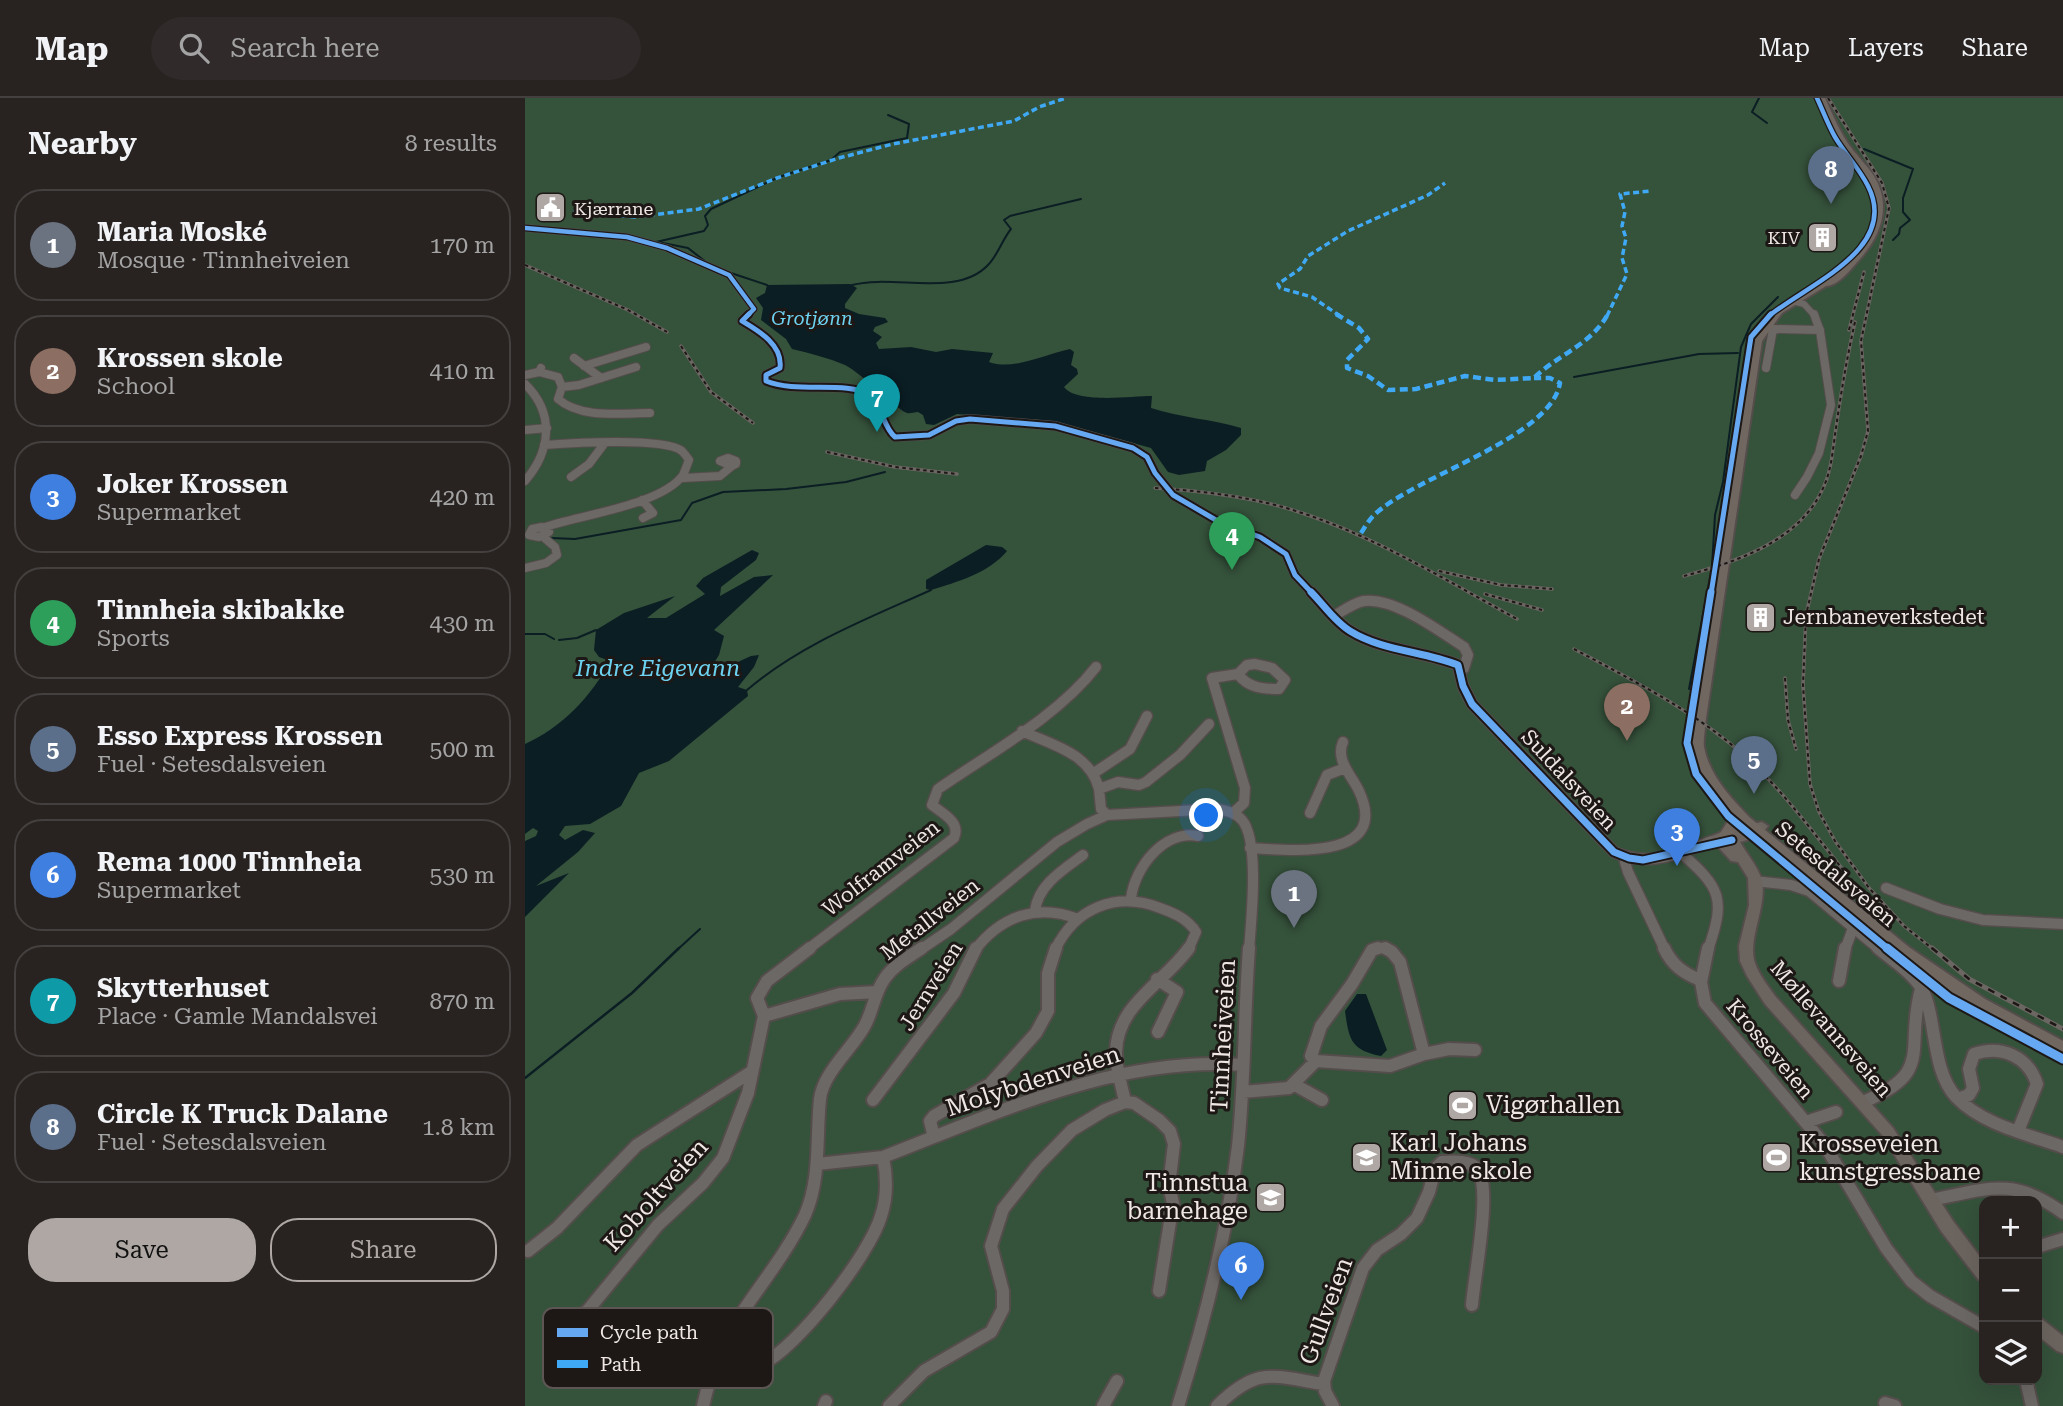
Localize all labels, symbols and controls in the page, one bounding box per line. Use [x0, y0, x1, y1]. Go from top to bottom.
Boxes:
search box [151, 17, 641, 80]
text: Map [35, 29, 109, 68]
icon: search [175, 29, 213, 67]
text: Search here [231, 33, 380, 63]
text: Map [1759, 34, 1810, 62]
text: Layers [1848, 34, 1924, 62]
text: Share [1962, 34, 2028, 62]
text: Nearby [28, 126, 137, 161]
text: 8 results [405, 130, 497, 157]
pin: 8 [1808, 146, 1854, 204]
public building icon: Kjærrane [534, 191, 568, 225]
place label: Kjærrane [574, 198, 654, 219]
text: Maria Moské [97, 217, 267, 247]
building icon: KIV [1806, 220, 1840, 254]
place label: KIV [1768, 227, 1800, 248]
text: 1 [47, 232, 59, 259]
text: 170 m [430, 232, 495, 259]
text: Mosque · Tinnheiveien [97, 247, 350, 274]
water label: Grotjønn [771, 307, 853, 330]
text: Krossen skole [97, 343, 283, 373]
text: 2 [47, 358, 59, 385]
text: 410 m [430, 358, 495, 385]
text: School [97, 373, 175, 400]
pin: 7 [854, 374, 900, 432]
text: Joker Krossen [97, 469, 288, 499]
text: 3 [47, 484, 59, 511]
text: 420 m [430, 484, 495, 511]
text: Supermarket [97, 499, 241, 526]
pin: 4 [1209, 512, 1255, 570]
text: Tinnheia skibakke [97, 595, 345, 625]
building icon: Jernbaneverkstedet [1743, 600, 1777, 634]
place label: Jernbaneverkstedet [1783, 605, 1985, 629]
text: 4 [47, 610, 59, 637]
text: 430 m [430, 610, 495, 637]
text: Sports [97, 625, 170, 652]
water label: Indre Eigevann [575, 655, 740, 682]
pin: 2 [1604, 683, 1650, 741]
text: Esso Express Krossen [97, 721, 383, 751]
street label: Suldalsveien [1516, 725, 1622, 836]
text: 5 [47, 736, 59, 763]
text: 500 m [430, 736, 495, 763]
pin: 5 [1731, 736, 1777, 794]
text: Fuel · Setesdalsveien [97, 751, 327, 778]
your location [1189, 798, 1223, 832]
pin: 3 [1654, 808, 1700, 866]
street label: Wolframveien [818, 815, 945, 921]
street label: Setesdalsveien [1771, 817, 1902, 932]
text: Rema 1000 Tinnheia [97, 847, 362, 877]
text: 6 [47, 862, 59, 889]
text: 530 m [430, 862, 495, 889]
pin: 1 [1271, 870, 1317, 928]
street label: Metallveien [876, 873, 984, 965]
text: Supermarket [97, 877, 241, 904]
street label: Jernveien [894, 937, 968, 1035]
street label: Møllevannsveien [1765, 956, 1897, 1102]
street label: Tinnheiveien [1205, 959, 1241, 1113]
text: Skytterhuset [97, 973, 269, 1003]
text: 7 [47, 988, 59, 1015]
text: 870 m [430, 988, 495, 1015]
street label: Krosseveien [1721, 994, 1819, 1104]
text: Place · Gamle Mandalsvei [97, 1003, 378, 1030]
street label: Molybdenveien [943, 1040, 1123, 1122]
sports icon: Vigørhallen [1446, 1088, 1480, 1122]
place label: Vigørhallen [1486, 1091, 1621, 1119]
text: Circle K Truck Dalane [97, 1099, 388, 1129]
text: 8 [47, 1114, 59, 1141]
text: 1.8 km [422, 1114, 495, 1141]
text: Fuel · Setesdalsveien [97, 1129, 327, 1156]
place label: Karl Johans Minne skole [1390, 1129, 1532, 1185]
place label: Krosseveien kunstgressbane [1799, 1130, 1981, 1186]
street label: Koboltveien [598, 1133, 714, 1257]
school or university icon: Karl Johans Minne skole [1350, 1140, 1384, 1174]
sports icon: Krosseveien kunstgressbane [1759, 1141, 1793, 1175]
place label: Tinnstua barnehage [1127, 1169, 1248, 1225]
school or university icon: Tinnstua barnehage [1254, 1180, 1288, 1214]
map controls [1979, 1196, 2042, 1385]
button: + [1979, 1196, 2042, 1259]
button: Save [28, 1218, 256, 1282]
button: Share [270, 1218, 497, 1282]
pin: 6 [1218, 1242, 1264, 1300]
street label: Gullveien [1294, 1254, 1358, 1368]
button: − [1979, 1259, 2042, 1322]
legend [543, 1308, 773, 1388]
text: Cycle path [600, 1321, 698, 1344]
button: layers [1979, 1322, 2042, 1385]
text: Path [600, 1353, 641, 1376]

